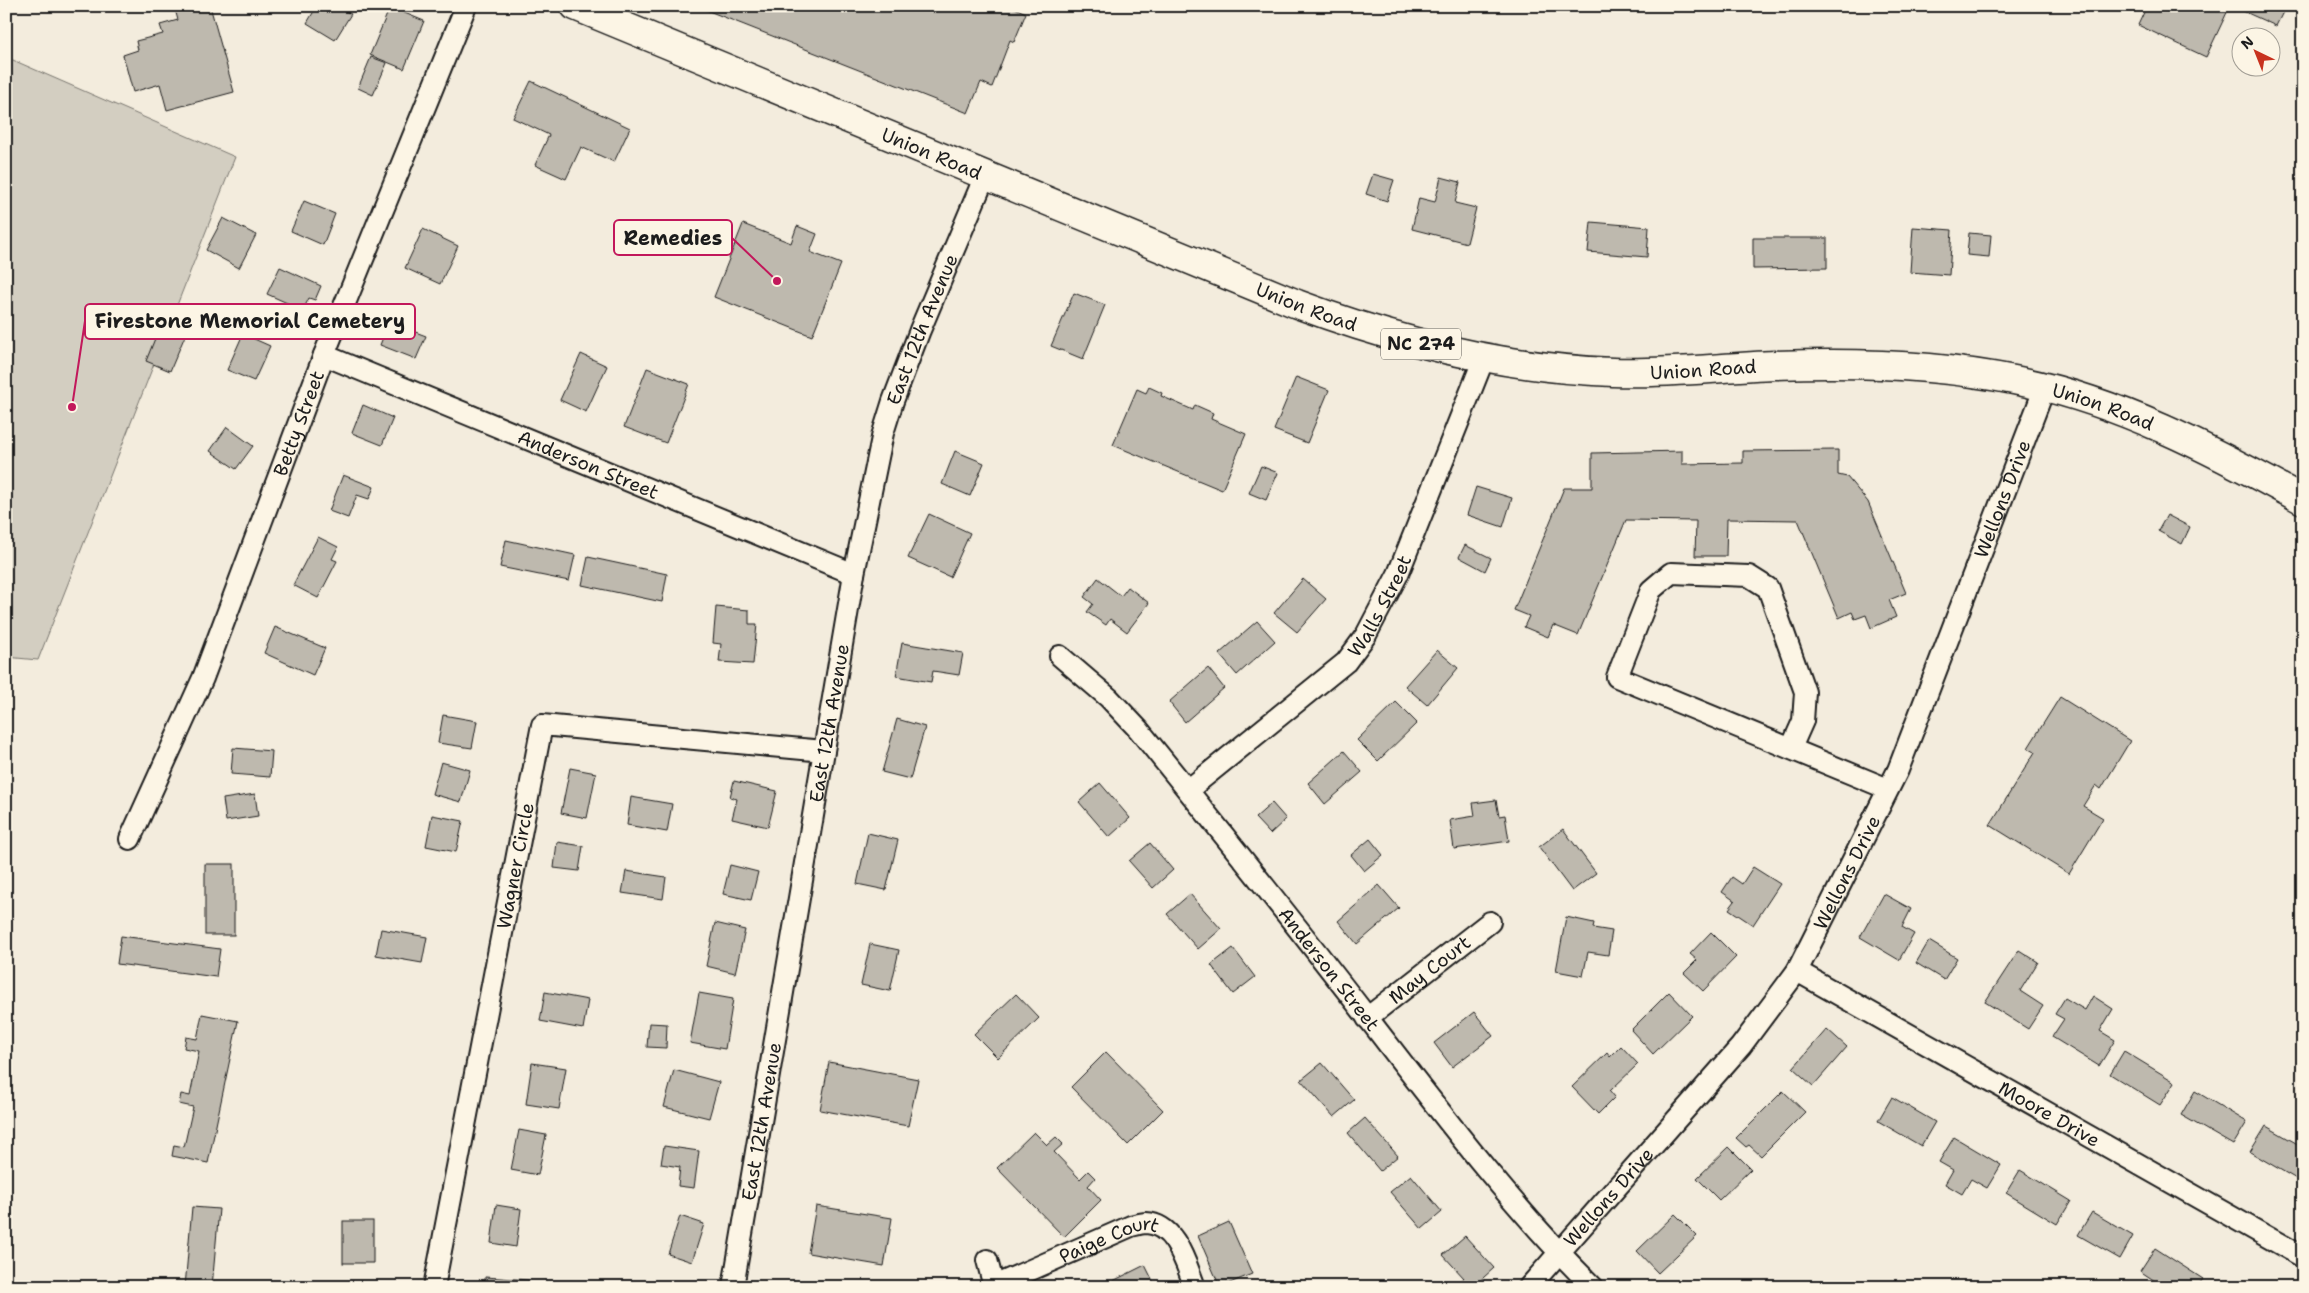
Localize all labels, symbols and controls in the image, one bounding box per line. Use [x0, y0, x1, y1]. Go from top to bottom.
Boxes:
north arrow [2232, 28, 2282, 78]
text: N [2237, 32, 2257, 53]
street label: Union Road [878, 122, 986, 186]
callout: Remedies [614, 220, 732, 255]
text: Remedies [624, 225, 722, 251]
street label: East 12th Avenue [881, 250, 964, 408]
street label: Union Road [1252, 276, 1360, 337]
callout: Firestone Memorial Cemetery [85, 304, 415, 339]
text: Firestone Memorial Cemetery [95, 308, 405, 334]
road number: NC 274 [1381, 328, 1461, 359]
street label: Union Road [1650, 354, 1757, 385]
street label: Betty Street [268, 367, 330, 480]
street label: Union Road [2049, 377, 2158, 436]
street label: Anderson Street [514, 424, 662, 505]
street label: Wellons Drive [1969, 436, 2037, 562]
street label: Walls Street [1342, 552, 1417, 662]
street label: East 12th Avenue [803, 642, 855, 804]
street label: Wagner Circle [491, 800, 540, 931]
street label: Wellons Drive [1808, 811, 1886, 934]
street label: Anderson Street [1273, 902, 1385, 1036]
street label: May Court [1383, 930, 1476, 1010]
street label: East 12th Avenue [736, 1040, 787, 1203]
street label: Moore Drive [1994, 1076, 2104, 1153]
street label: Wellons Drive [1558, 1142, 1659, 1252]
street label: Paige Court [1055, 1211, 1163, 1269]

